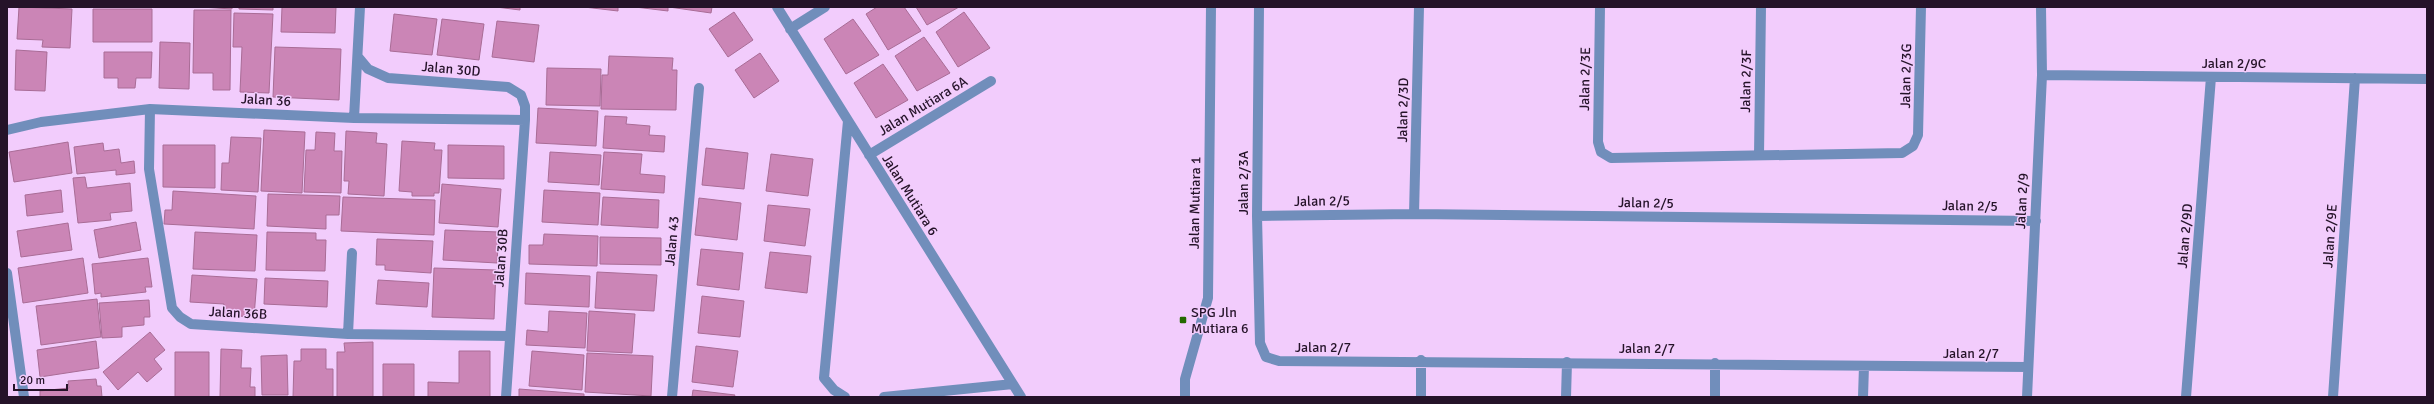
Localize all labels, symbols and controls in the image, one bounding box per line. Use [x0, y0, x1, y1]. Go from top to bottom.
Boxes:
street label: Jalan 2/3G [1897, 43, 1915, 109]
street label: Jalan 2/3E [1576, 47, 1594, 111]
street label: Jalan 2/3F [1737, 49, 1755, 113]
street label: Jalan 2/9C [2202, 55, 2266, 72]
street label: Jalan 30D [421, 58, 481, 80]
street label: Jalan Mutiara 6A [875, 72, 971, 139]
street label: Jalan 2/3D [1394, 77, 1412, 143]
street label: Jalan 36 [241, 90, 291, 110]
street label: Jalan 2/3A [1235, 150, 1252, 215]
street label: Jalan Mutiara 6 [878, 151, 942, 239]
street label: Jalan Mutiara 1 [1186, 157, 1204, 249]
street label: Jalan 2/9 [2012, 173, 2032, 229]
street label: Jalan 2/5 [1294, 192, 1350, 210]
street label: Jalan 2/5 [1618, 194, 1674, 212]
street label: Jalan 2/5 [1942, 197, 1998, 215]
street label: Jalan 2/9D [2174, 203, 2196, 269]
street label: Jalan 2/9E [2319, 203, 2341, 268]
street label: Jalan 43 [661, 215, 683, 267]
street label: Jalan 30B [490, 228, 512, 288]
street label: Jalan 36B [208, 303, 268, 323]
place label: SPG Jln Mutiara 6 [1191, 304, 1249, 337]
marker: SPG Jln Mutiara 6 [1178, 315, 1188, 325]
street label: Jalan 2/7 [1295, 339, 1351, 356]
street label: Jalan 2/7 [1619, 340, 1675, 357]
street label: Jalan 2/7 [1943, 345, 1999, 362]
scale bar [14, 366, 67, 392]
text: 20 m [20, 373, 45, 388]

